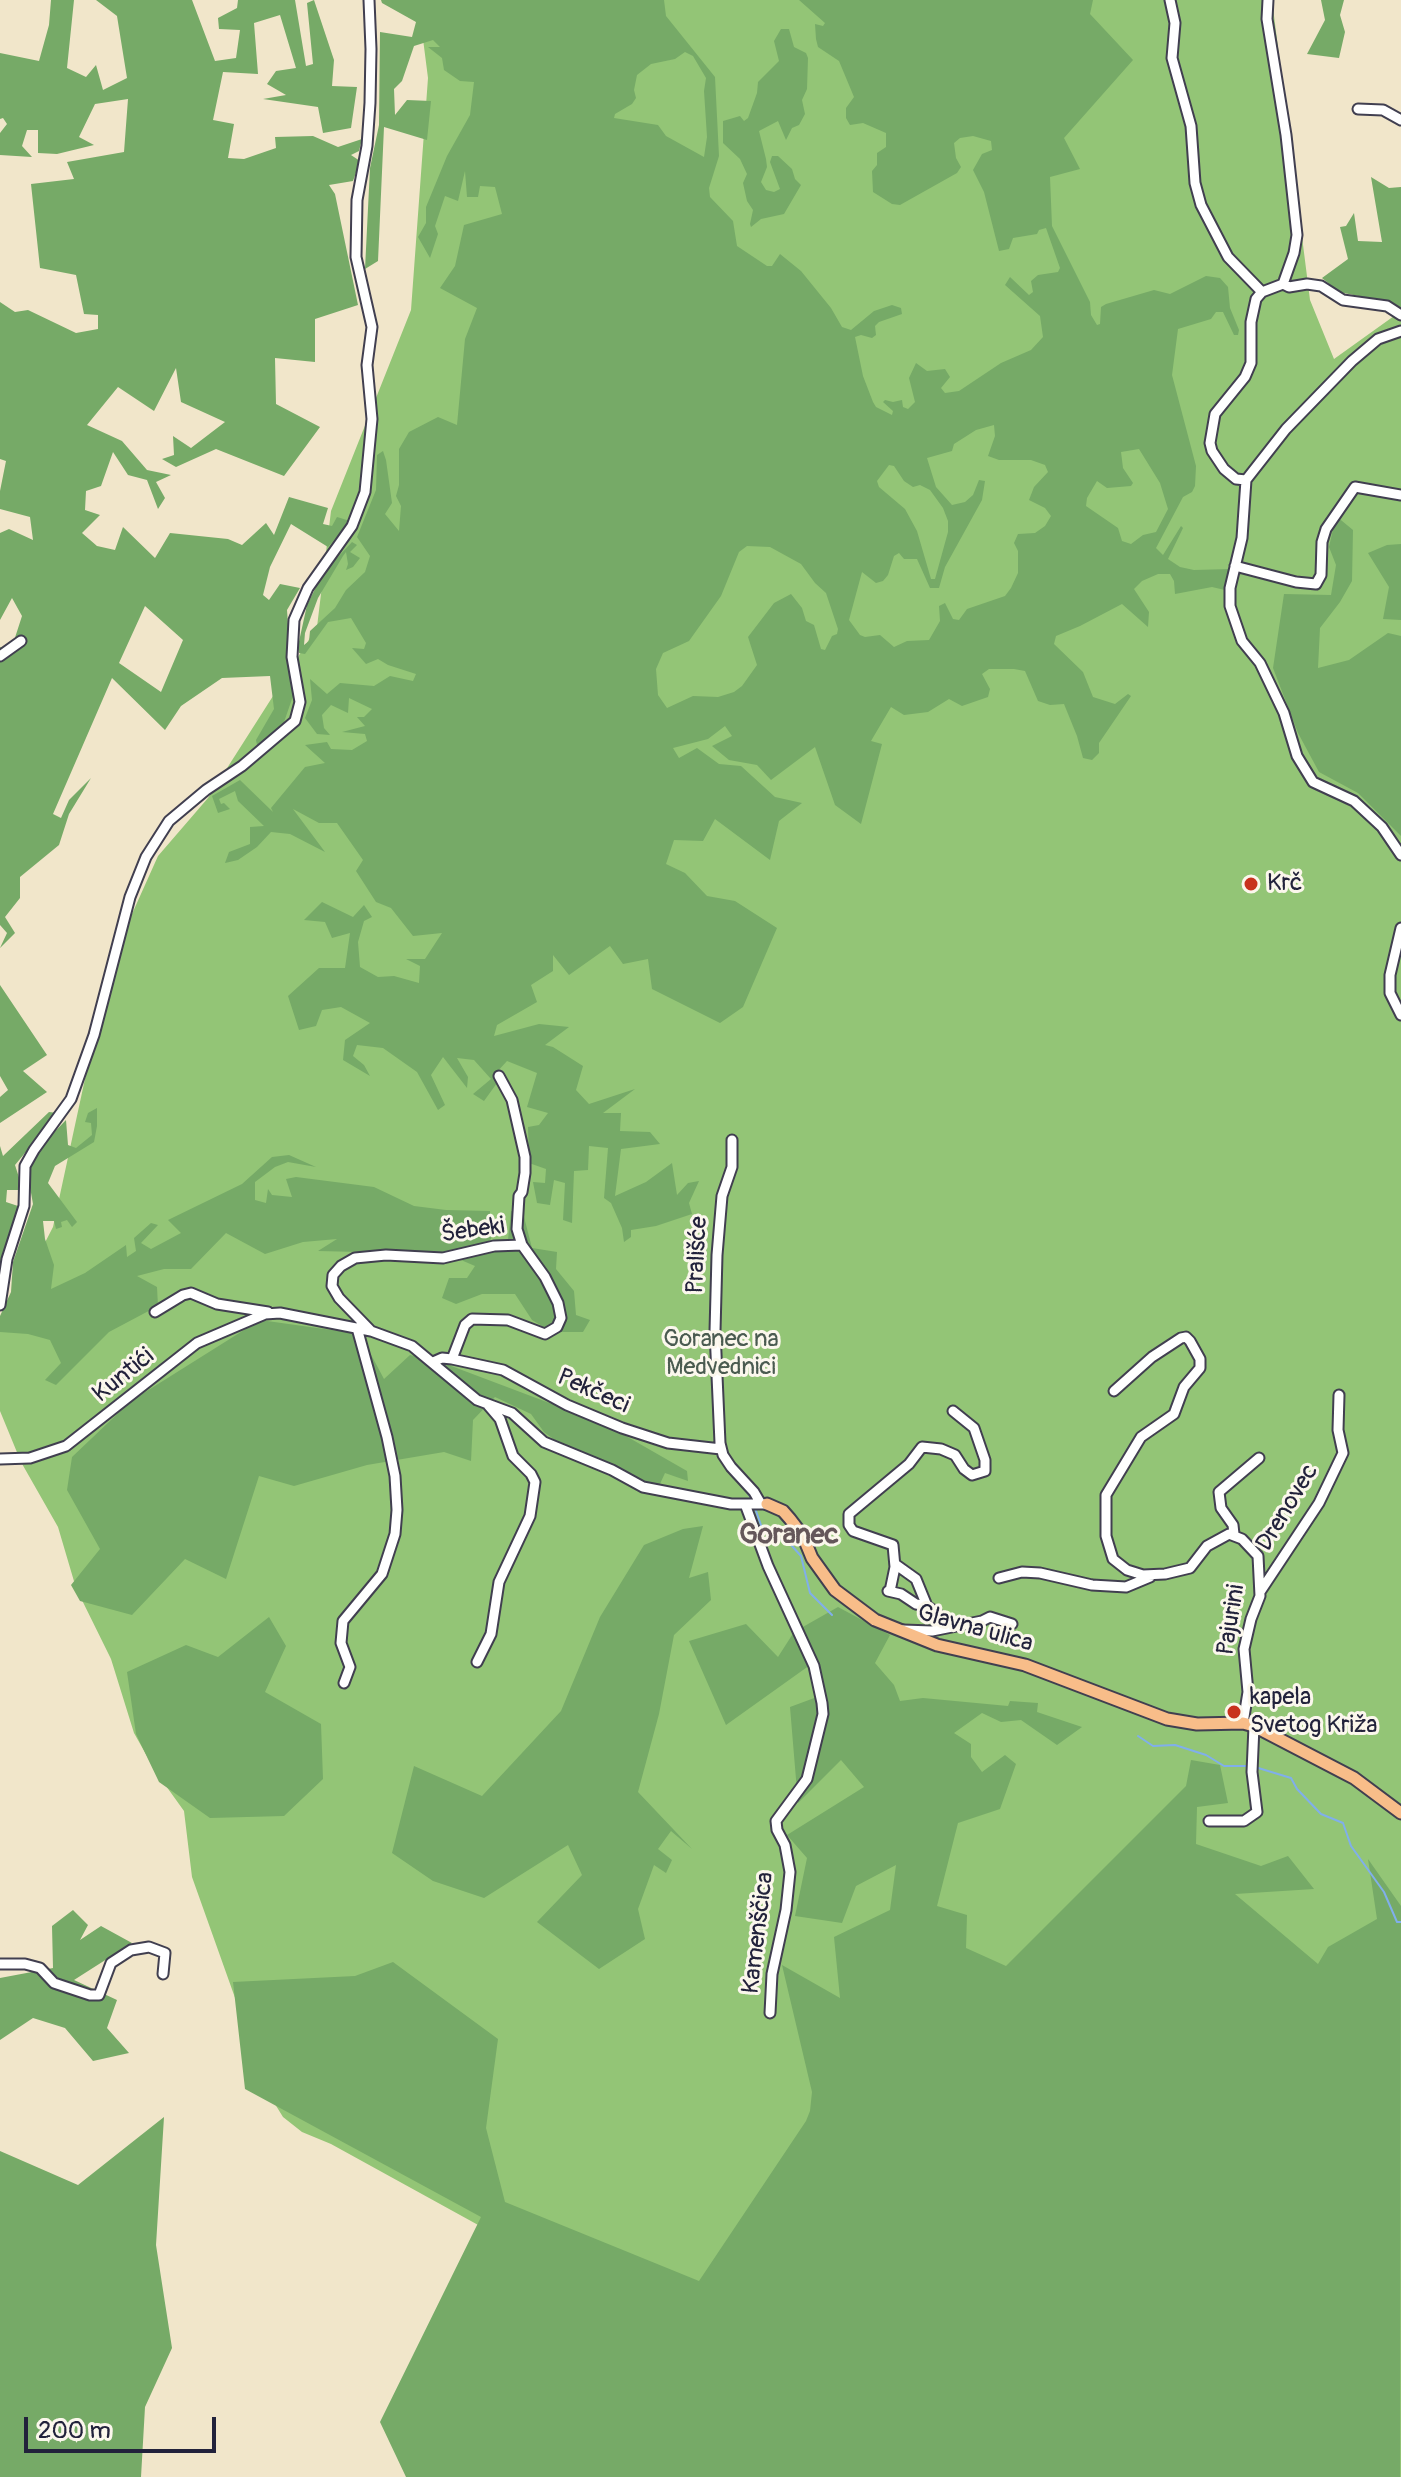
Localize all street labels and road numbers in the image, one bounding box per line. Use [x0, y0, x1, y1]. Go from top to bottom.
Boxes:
street label: Šebeki [439, 1212, 507, 1250]
street label: Prališće [682, 1216, 714, 1294]
street label: Kuntići [88, 1343, 160, 1409]
street label: Pekčeci [553, 1363, 633, 1421]
street label: Drenovec [1251, 1459, 1325, 1557]
street label: Pajurini [1212, 1583, 1252, 1657]
street label: Glavna ulica [914, 1599, 1036, 1659]
street label: Kamenščica [737, 1870, 781, 1996]

